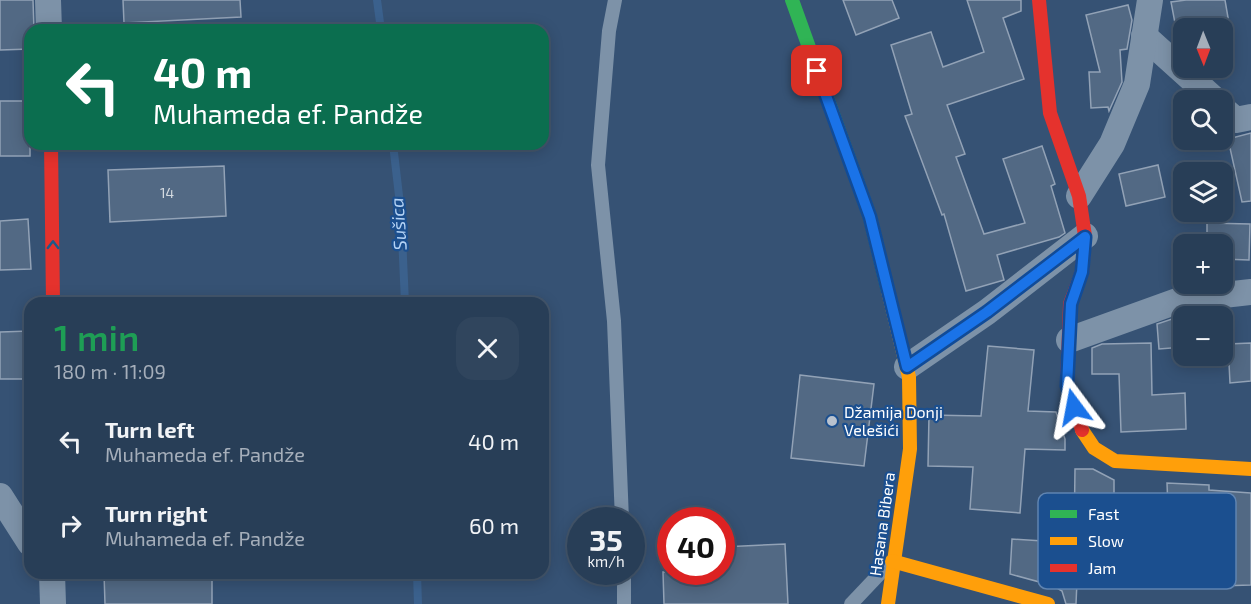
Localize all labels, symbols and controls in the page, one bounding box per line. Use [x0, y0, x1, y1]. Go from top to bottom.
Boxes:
north arrow [1173, 18, 1233, 78]
map controls [1173, 18, 1233, 366]
pin [791, 45, 842, 96]
text: 40 m [153, 46, 252, 96]
icon: left [54, 48, 132, 126]
icon: arrive [800, 54, 833, 87]
button: search [1173, 90, 1233, 150]
text: Muhameda ef. Pandže [153, 97, 423, 129]
button: layers [1173, 162, 1233, 222]
house number: 14 [160, 184, 174, 201]
water label: Sušica [385, 197, 411, 251]
button: + [1173, 234, 1233, 294]
one-way arrow [47, 240, 59, 249]
button: − [1173, 306, 1233, 366]
text: 1 min [54, 315, 139, 358]
button: close [456, 317, 519, 380]
text: 180 m · 11:09 [54, 359, 166, 383]
position arrow [1042, 375, 1106, 439]
place label: Džamija Donji Velešići [844, 402, 943, 439]
marker: Džamija Donji Velešići [825, 414, 839, 428]
text: Turn left [105, 416, 194, 442]
icon: left [54, 425, 87, 458]
text: 40 m [468, 428, 519, 454]
text: Muhameda ef. Pandže [105, 442, 305, 466]
street label: Hasana Bibera [865, 471, 898, 577]
legend [1038, 493, 1236, 589]
text: Turn right [105, 500, 207, 526]
text: Fast [1088, 504, 1119, 523]
speed limit sign: 40 [657, 507, 735, 585]
icon: right [54, 509, 87, 542]
text: 60 m [469, 512, 519, 538]
text: 35 [589, 521, 623, 557]
text: Muhameda ef. Pandže [105, 526, 305, 550]
text: Slow [1088, 531, 1124, 550]
text: km/h [587, 552, 625, 570]
text: Jam [1088, 558, 1116, 577]

